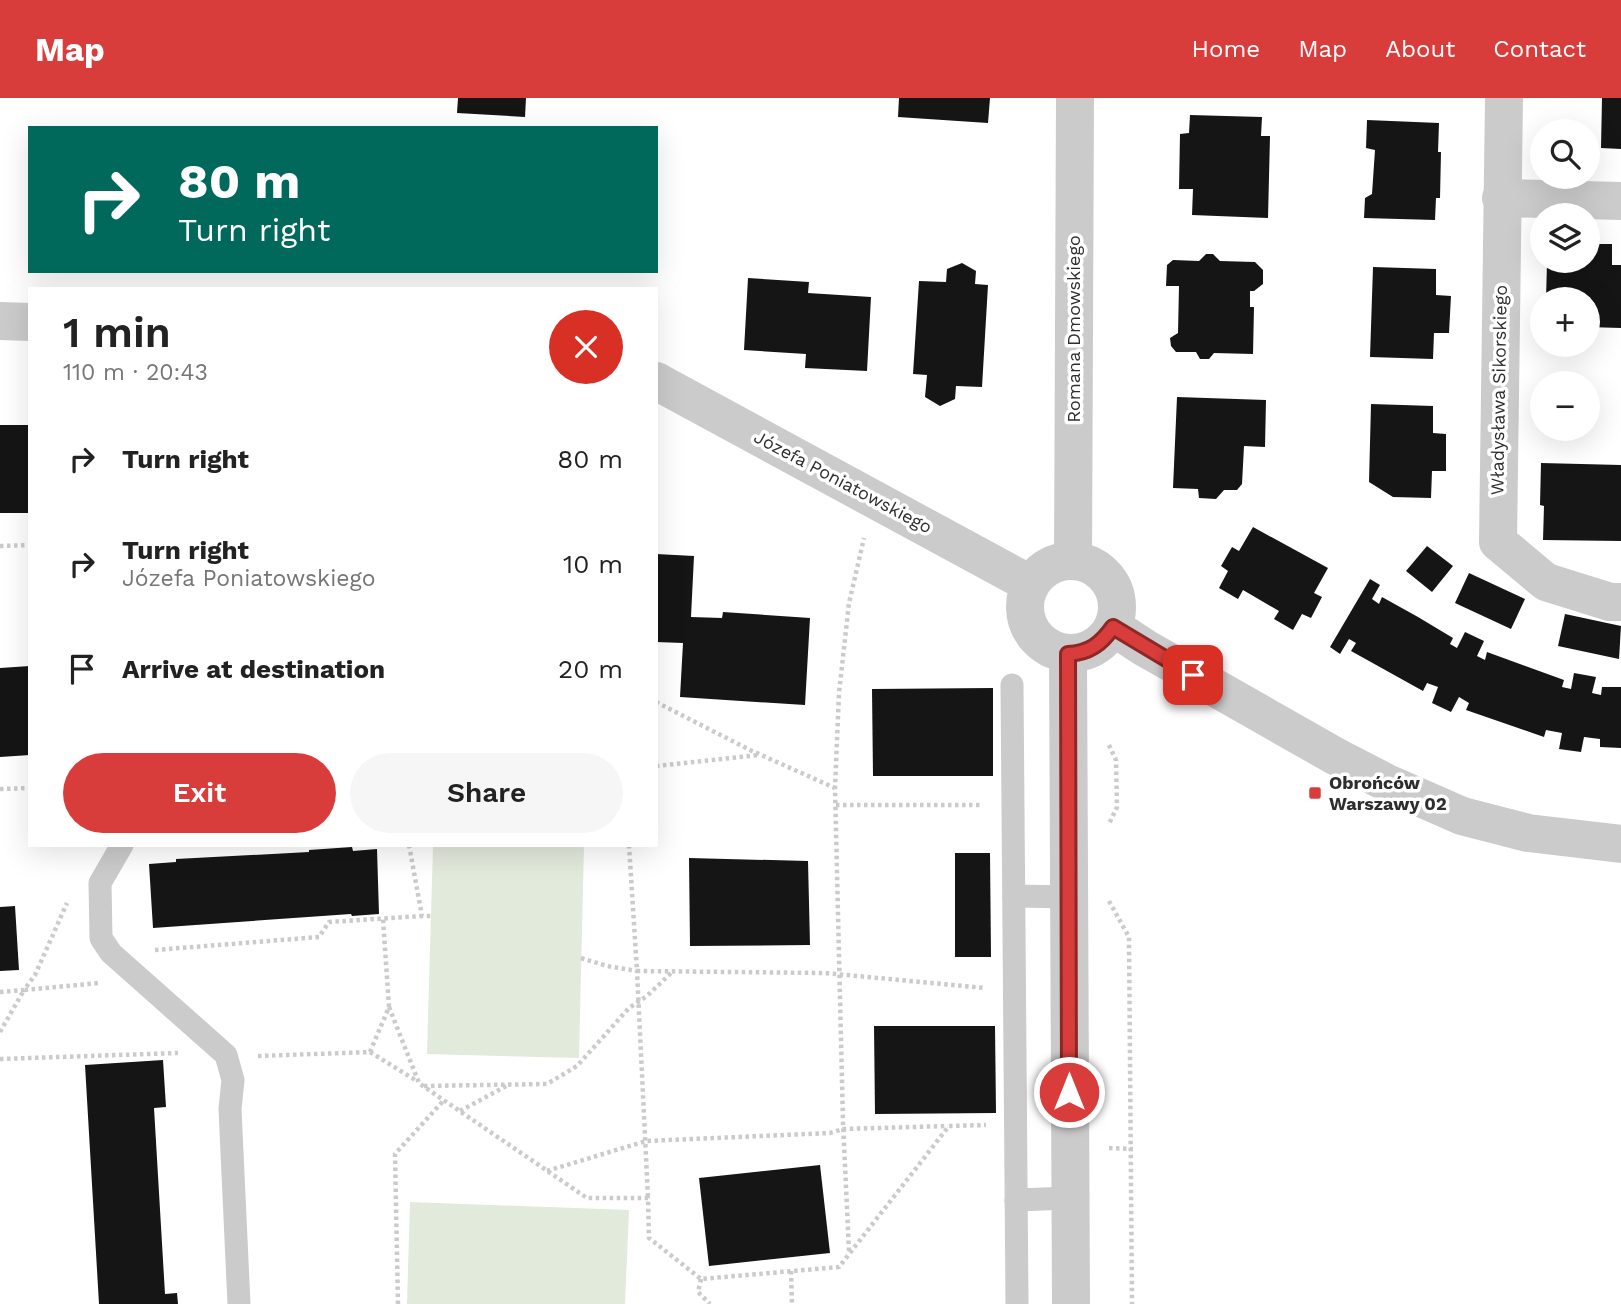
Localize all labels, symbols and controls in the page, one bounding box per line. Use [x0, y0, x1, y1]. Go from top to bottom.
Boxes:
text: Map [35, 30, 105, 69]
text: Home [1192, 35, 1260, 63]
text: Map [1298, 35, 1347, 63]
text: About [1385, 35, 1455, 63]
text: Contact [1493, 35, 1586, 63]
map controls [1530, 119, 1600, 441]
button: search [1530, 119, 1600, 189]
text: 80 m [178, 152, 300, 210]
icon: right [63, 154, 154, 245]
button: layers [1530, 203, 1600, 273]
text: Turn right [178, 211, 330, 249]
street label: Romana Dmowskiego [1063, 235, 1084, 423]
street label: Władysława Sikorskiego [1486, 285, 1511, 495]
button: + [1530, 287, 1600, 357]
text: 1 min [63, 308, 171, 357]
button: close [549, 310, 623, 384]
text: 110 m · 20:43 [63, 359, 208, 386]
button: − [1530, 371, 1600, 441]
street label: Józefa Poniatowskiego [751, 426, 936, 537]
icon: right [63, 440, 101, 478]
text: Turn right [122, 444, 249, 474]
text: 80 m [557, 444, 623, 474]
text: Turn right [122, 535, 249, 565]
icon: right [63, 545, 101, 583]
text: 10 m [563, 549, 623, 579]
text: Józefa Poniatowskiego [122, 565, 376, 592]
pin [1163, 645, 1223, 705]
icon: arrive [63, 650, 101, 688]
text: Arrive at destination [122, 654, 385, 684]
text: 20 m [558, 654, 623, 684]
icon: arrive [1174, 656, 1212, 694]
button: Exit [63, 753, 336, 833]
button: Share [350, 753, 623, 833]
place label: Obrońców Warszawy 02 [1329, 772, 1447, 814]
marker: Obrońców Warszawy 02 [1307, 785, 1323, 801]
position arrow [1032, 1055, 1106, 1129]

